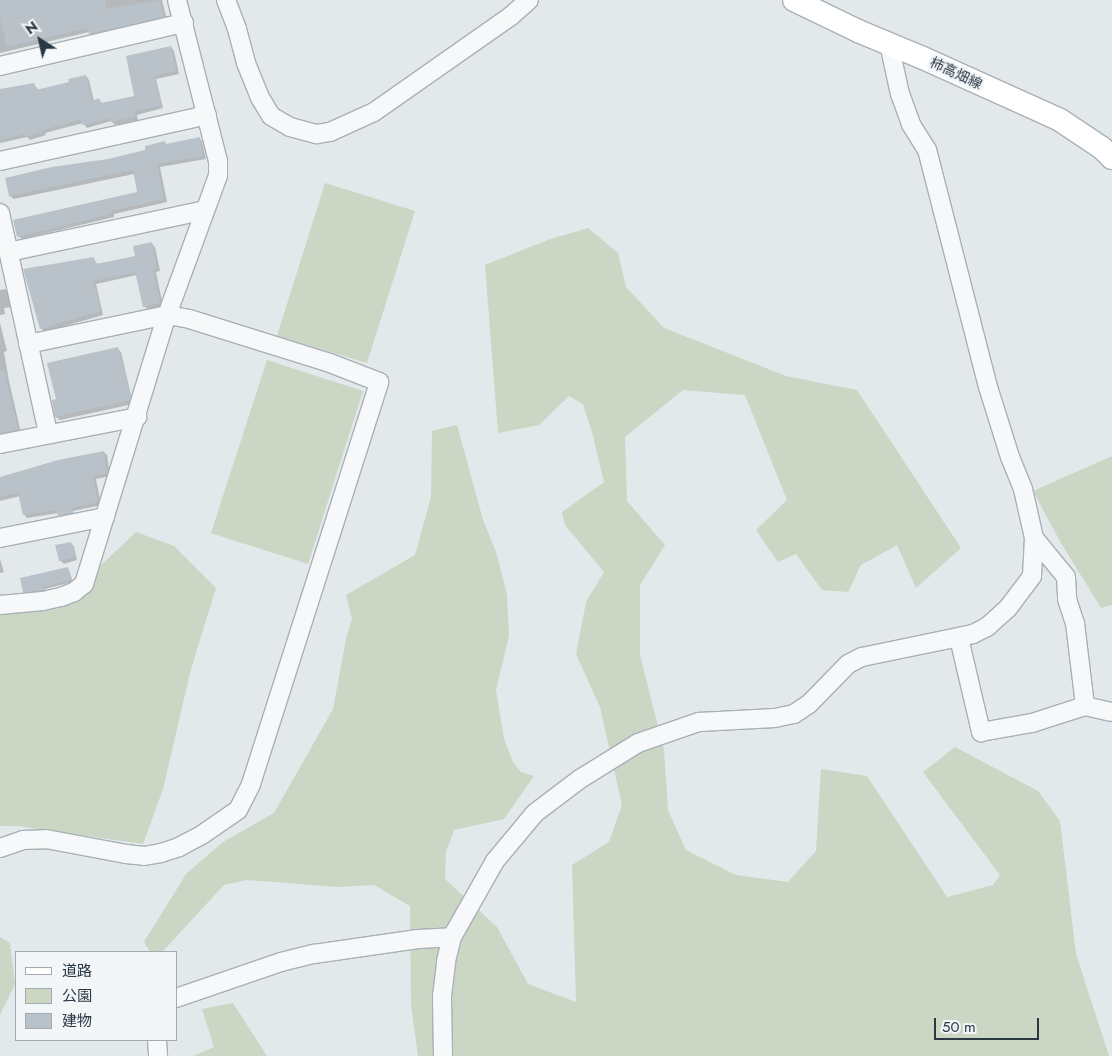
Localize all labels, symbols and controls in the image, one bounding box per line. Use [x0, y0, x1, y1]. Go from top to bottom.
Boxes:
north arrow [15, 15, 65, 65]
text: N [21, 16, 42, 39]
street label: 柿高畑線 [927, 54, 985, 92]
legend [15, 951, 178, 1041]
text: 道路 [62, 960, 92, 982]
text: 公園 [62, 985, 92, 1007]
scale bar [937, 1008, 1042, 1040]
text: 建物 [62, 1010, 92, 1032]
text: 50 m [942, 1016, 976, 1038]

